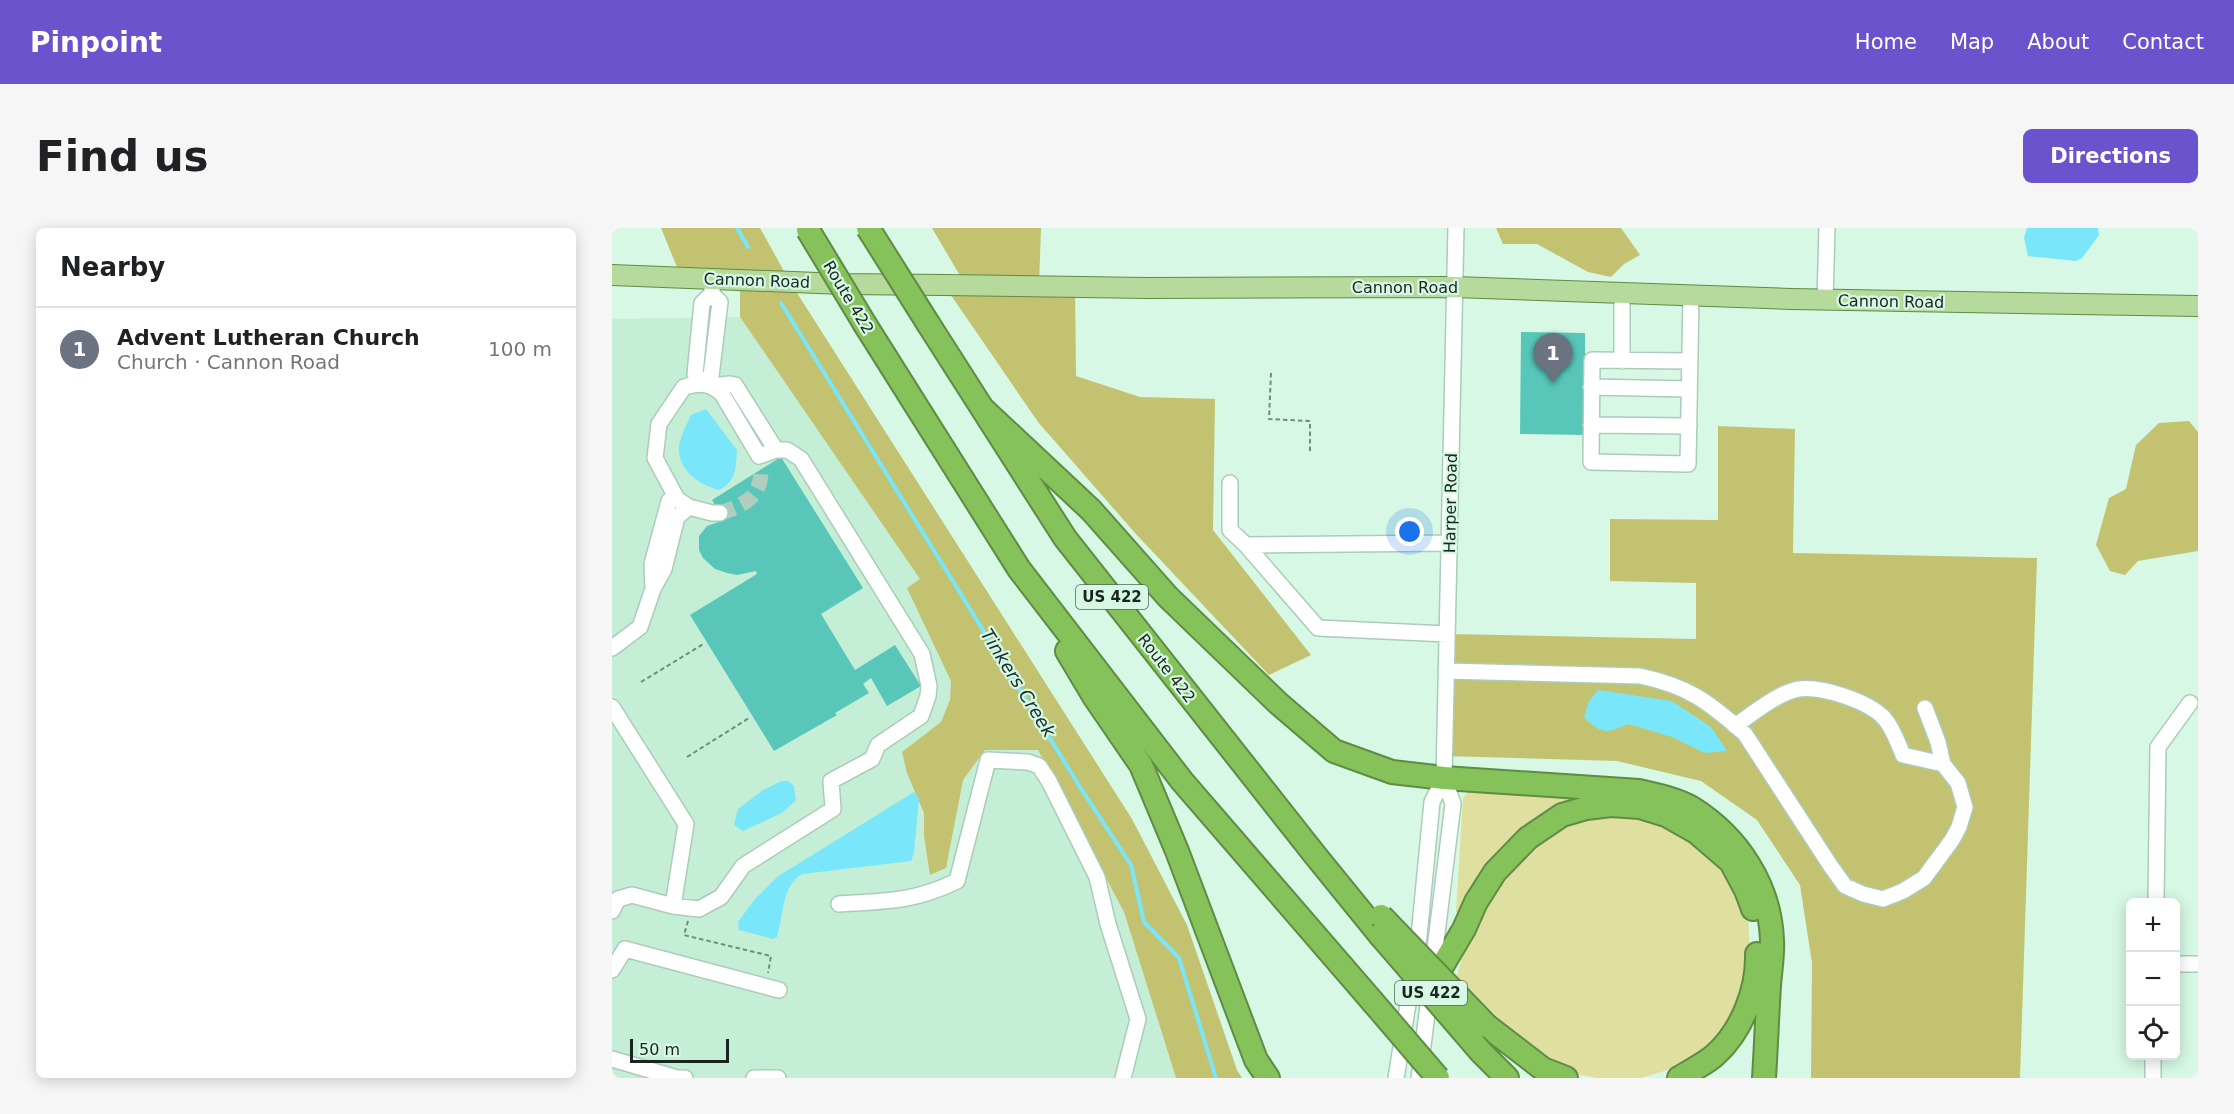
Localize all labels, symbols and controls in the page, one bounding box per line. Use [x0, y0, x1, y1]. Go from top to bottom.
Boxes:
text: Pinpoint [30, 26, 162, 59]
text: Home [1855, 30, 1917, 54]
text: Map [1950, 30, 1994, 54]
text: About [2027, 30, 2089, 54]
text: Contact [2122, 30, 2204, 54]
button: Directions [2023, 129, 2198, 183]
text: Find us [36, 132, 209, 181]
text: Nearby [60, 252, 165, 282]
street label: Route 422 [819, 257, 878, 337]
street label: Cannon Road [703, 269, 810, 292]
street label: Cannon Road [1352, 278, 1458, 297]
street label: Cannon Road [1838, 291, 1944, 312]
text: Advent Lutheran Church [117, 325, 420, 350]
pin: 1 [1534, 334, 1572, 383]
text: 1 [73, 337, 86, 361]
text: 100 m [488, 337, 552, 361]
text: Church · Cannon Road [117, 350, 340, 374]
street label: Harper Road [1440, 453, 1461, 553]
your location [1395, 517, 1424, 546]
road number: US 422 [1076, 585, 1148, 609]
water label: Tinkers Creek [977, 625, 1061, 742]
street label: Route 422 [1134, 630, 1199, 706]
map controls [2126, 898, 2180, 1060]
button: + [2126, 898, 2180, 952]
button: − [2126, 952, 2180, 1006]
road number: US 422 [1395, 981, 1467, 1005]
button: locate [2126, 1006, 2180, 1060]
scale bar [630, 1036, 729, 1064]
text: 50 m [639, 1040, 680, 1059]

